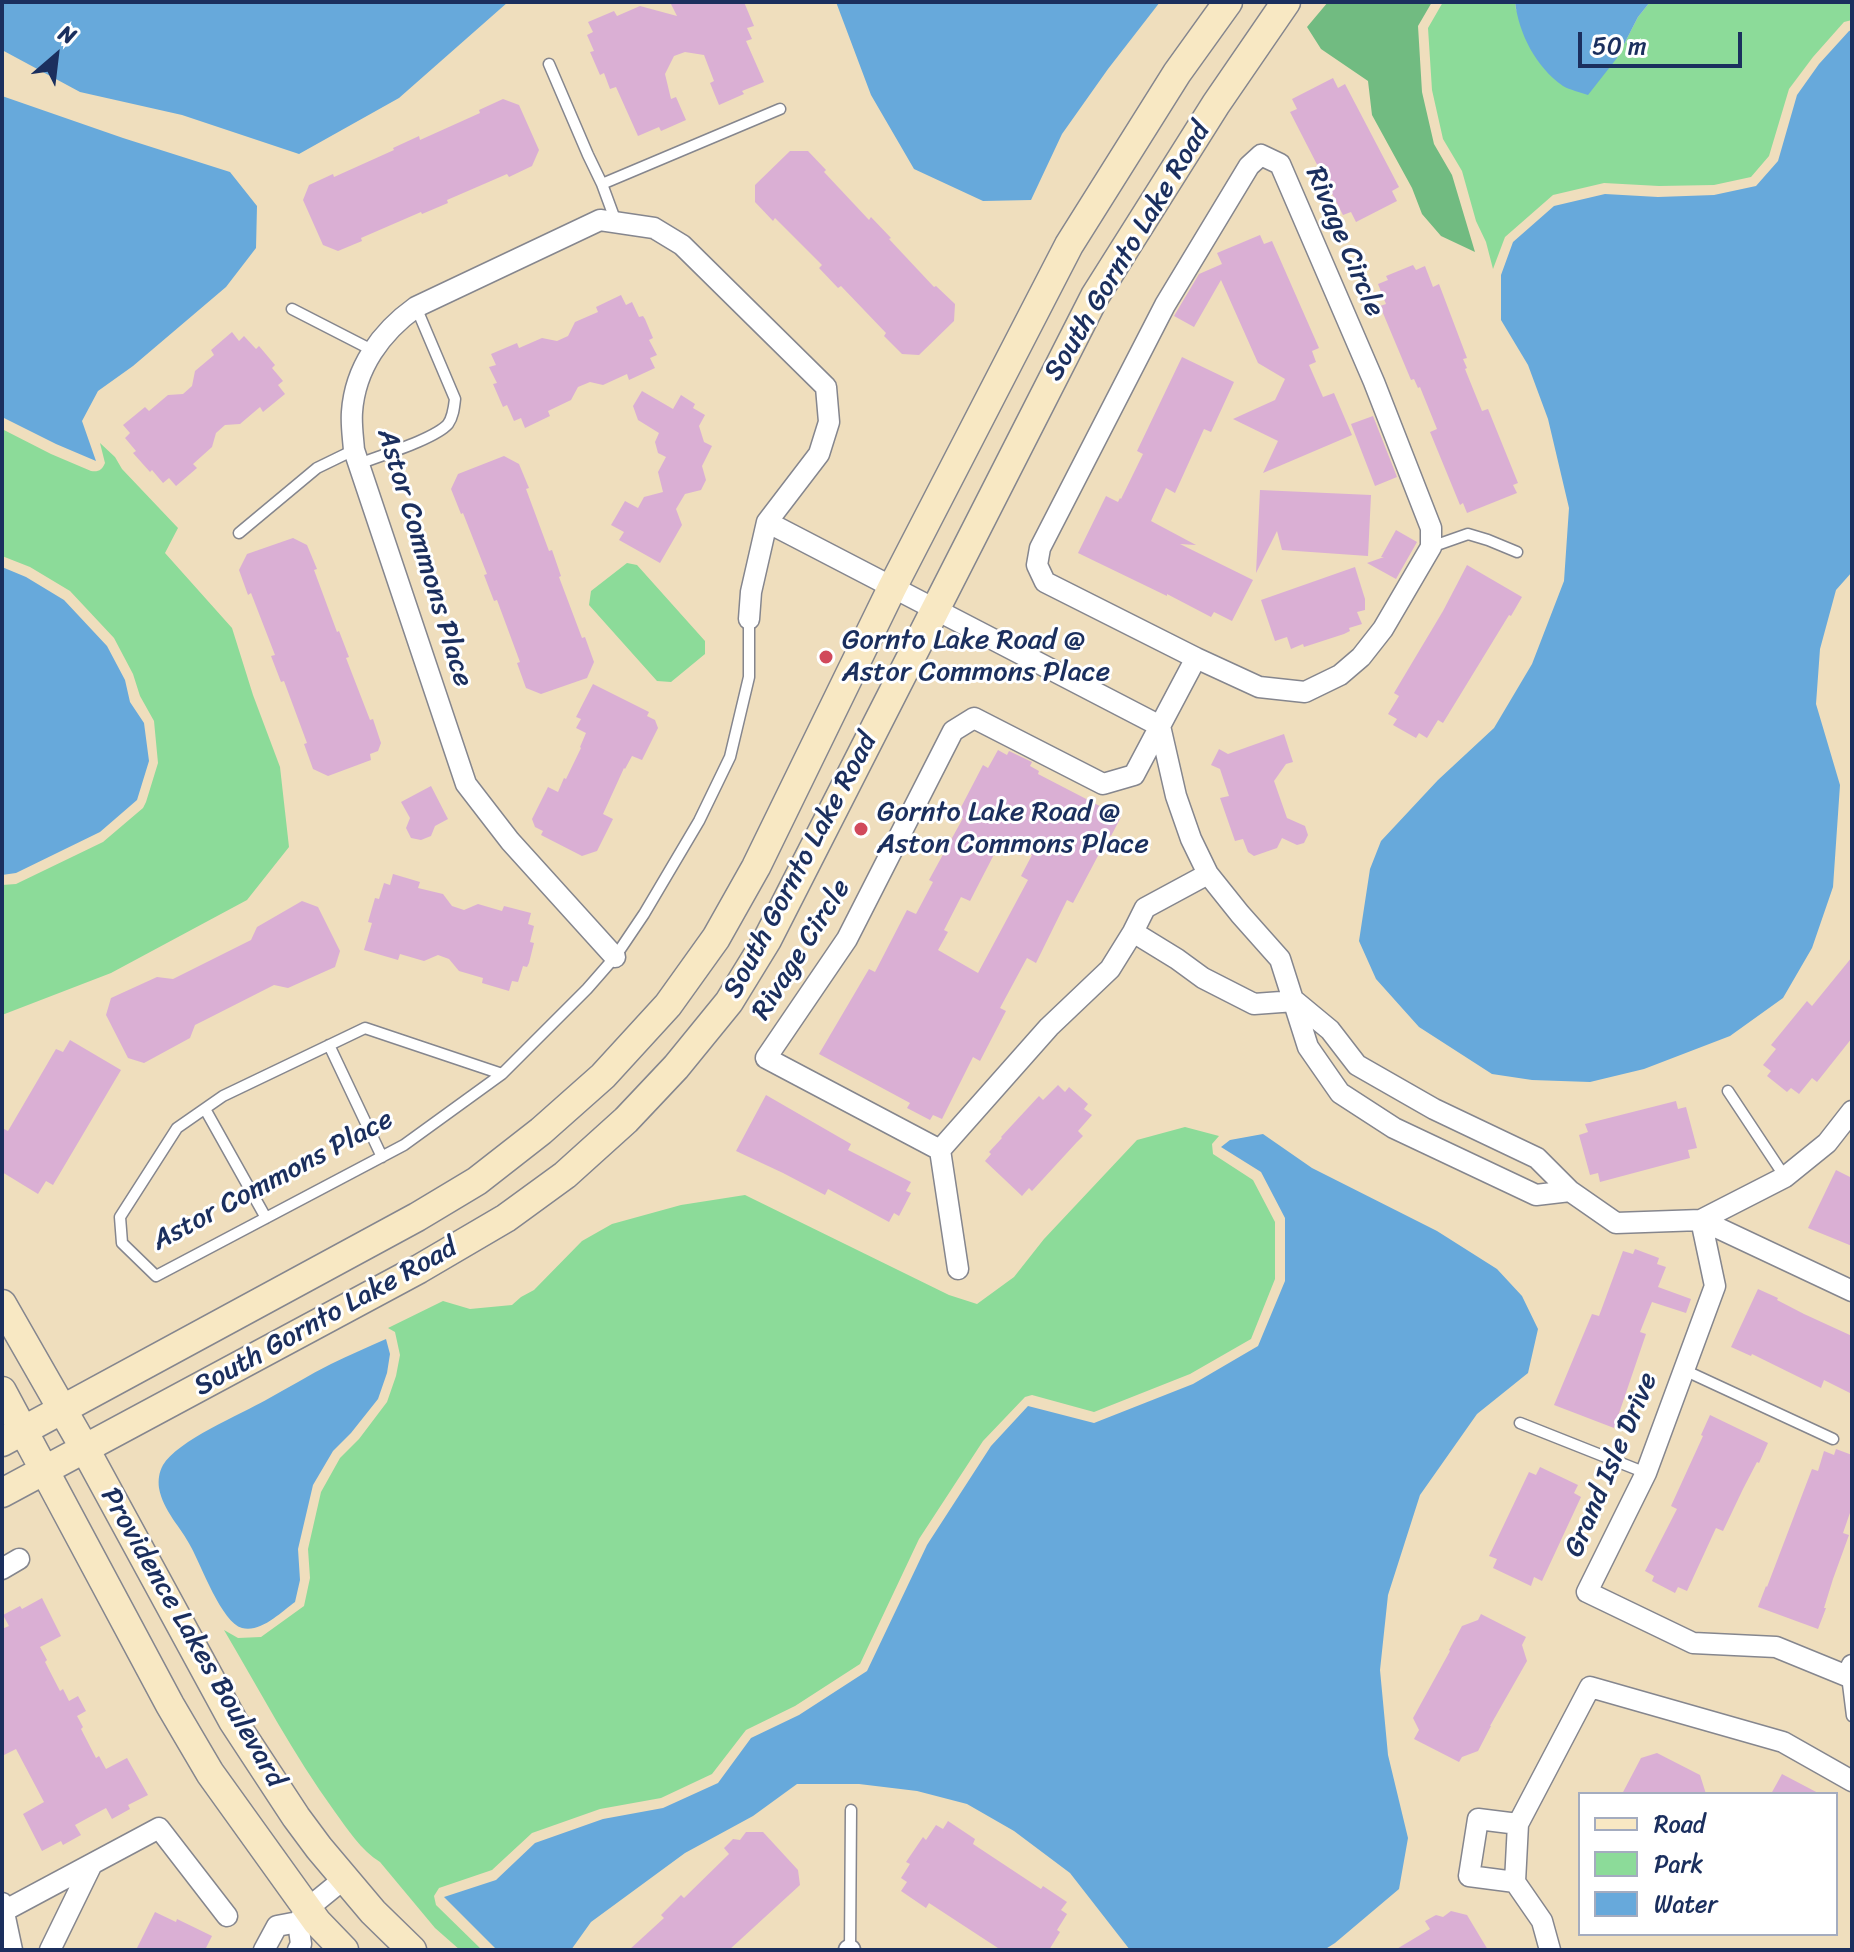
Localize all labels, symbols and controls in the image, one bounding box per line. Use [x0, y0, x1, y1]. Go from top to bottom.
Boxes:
text: N [52, 14, 83, 55]
north arrow [16, 16, 96, 96]
scale bar [1582, 16, 1746, 66]
text: 50 m [1592, 25, 1647, 67]
street label: South Gornto Lake Road [1037, 117, 1219, 387]
street label: Rivage Circle [1297, 162, 1391, 322]
street label: Astor Commons Place [369, 425, 479, 691]
place label: Gornto Lake Road @ Astor Commons Place [842, 624, 1110, 690]
marker: Gornto Lake Road @ Astor Commons Place [817, 648, 835, 666]
street label: South Gornto Lake Road [717, 728, 885, 1004]
place label: Gornto Lake Road @ Aston Commons Place [877, 796, 1149, 862]
marker: Gornto Lake Road @ Aston Commons Place [852, 820, 870, 838]
street label: Rivage Circle [745, 873, 859, 1027]
street label: Astor Commons Place [147, 1103, 399, 1259]
street label: South Gornto Lake Road [189, 1232, 463, 1404]
street label: Grand Isle Drive [1558, 1368, 1666, 1562]
street label: Providence Lakes Boulevard [92, 1482, 292, 1794]
legend [1578, 1792, 1838, 1936]
text: Road [1654, 1803, 1705, 1845]
text: Park [1654, 1843, 1703, 1885]
text: Water [1654, 1883, 1717, 1925]

